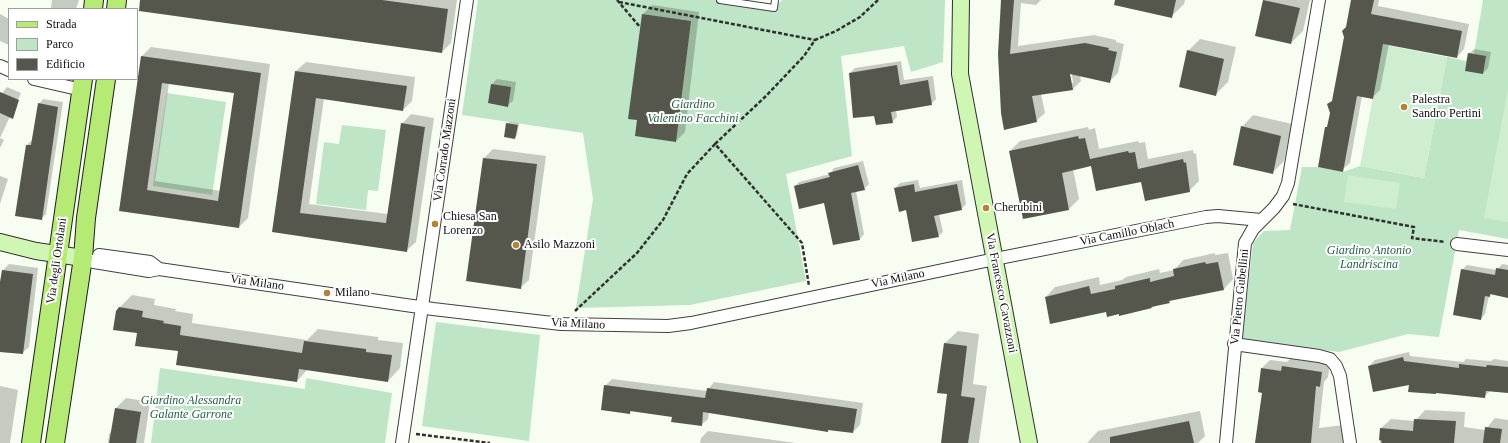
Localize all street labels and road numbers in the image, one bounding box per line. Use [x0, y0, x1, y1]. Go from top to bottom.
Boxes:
street label: Via Corrado Mazzoni [431, 98, 459, 202]
street label: Via degli Ortolani [44, 217, 70, 305]
street label: Via Camillo Oblach [1079, 217, 1175, 249]
street label: Via Francesco Cavazzoni [982, 232, 1020, 354]
street label: Via Pietro Gubellini [1228, 248, 1252, 346]
street label: Via Milano [870, 266, 926, 292]
street label: Via Milano [229, 272, 285, 294]
street label: Via Milano [551, 315, 605, 333]

